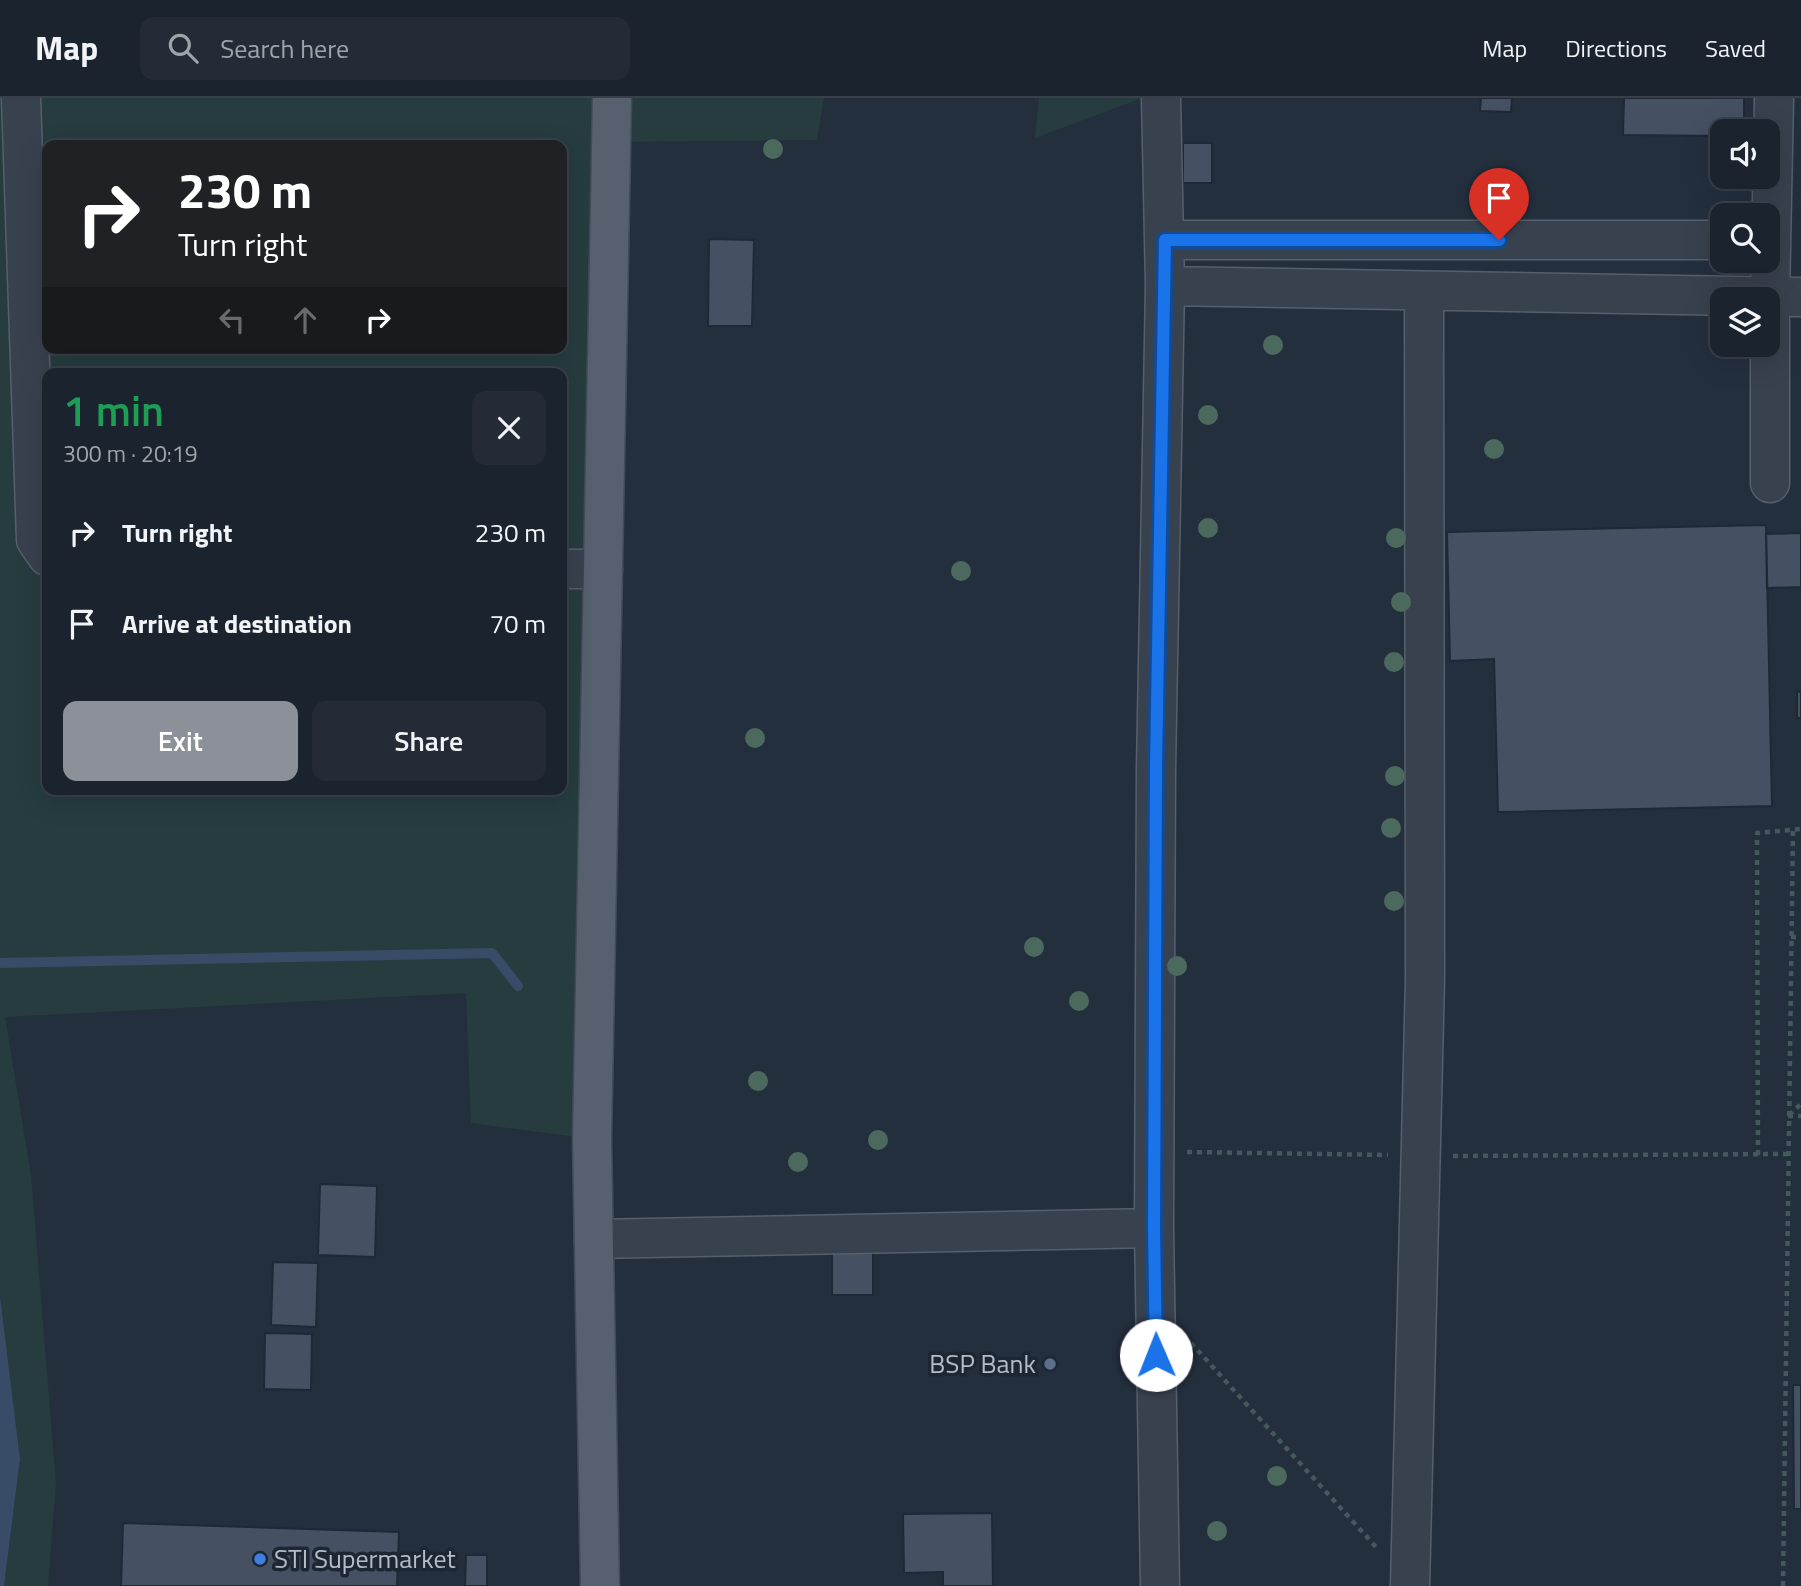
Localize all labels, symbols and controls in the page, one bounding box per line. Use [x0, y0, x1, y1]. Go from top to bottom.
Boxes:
search box [140, 17, 630, 80]
text: Map [35, 23, 98, 73]
icon: search [164, 29, 202, 67]
text: Search here [220, 29, 349, 68]
text: Map [1482, 30, 1527, 66]
text: Directions [1565, 30, 1667, 66]
text: Saved [1705, 30, 1766, 66]
map controls [1710, 119, 1780, 357]
button: sound [1710, 119, 1780, 189]
text: 230 m [178, 152, 312, 227]
icon: right [63, 168, 154, 259]
pin [1469, 168, 1529, 240]
icon: arrive [1480, 179, 1518, 217]
button: search [1710, 203, 1780, 273]
text: Turn right [178, 220, 307, 268]
button: layers [1710, 287, 1780, 357]
icon: left [213, 301, 251, 339]
icon: ahead [286, 301, 324, 339]
icon: right [359, 301, 397, 339]
text: 1 min [63, 378, 164, 442]
button: close [472, 391, 546, 465]
text: 300 m · 20:19 [63, 436, 198, 471]
text: Turn right [122, 513, 233, 552]
text: 230 m [475, 513, 546, 552]
icon: right [63, 514, 101, 552]
text: Arrive at destination [122, 604, 352, 643]
text: 70 m [489, 604, 546, 643]
icon: arrive [63, 605, 101, 643]
button: Exit [63, 701, 298, 781]
button: Share [312, 701, 546, 781]
position arrow [1119, 1318, 1193, 1392]
place label: BSP Bank [929, 1344, 1036, 1383]
marker: BSP Bank [1042, 1356, 1058, 1372]
place label: STI Supermarket [274, 1539, 456, 1578]
marker: STI Supermarket [252, 1551, 268, 1567]

